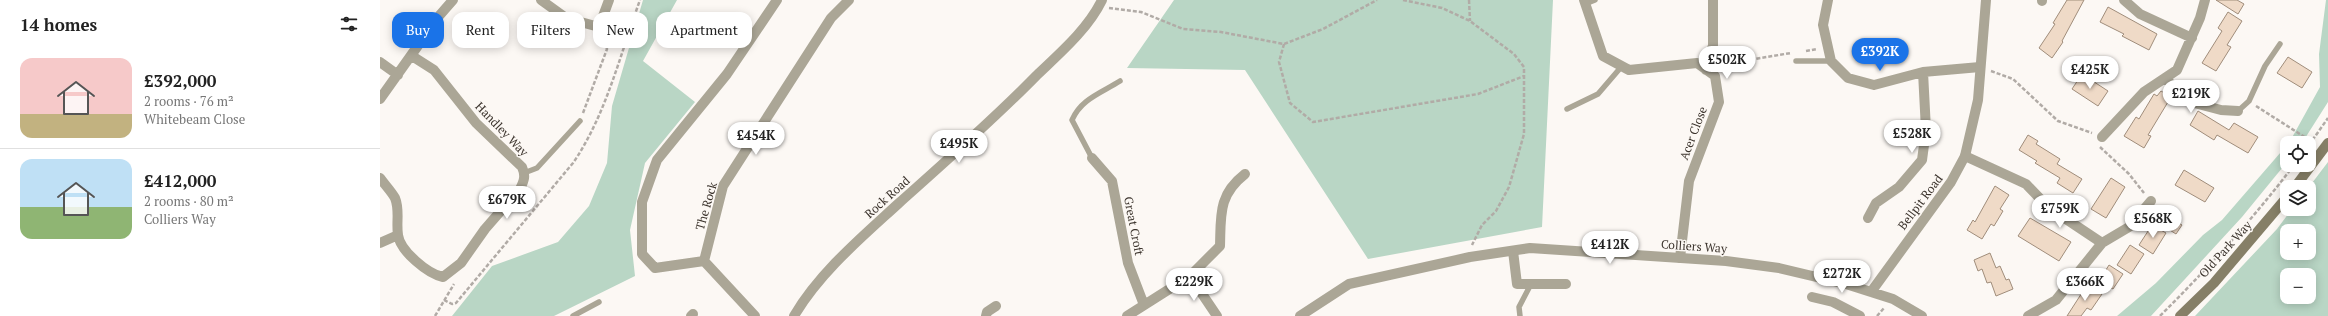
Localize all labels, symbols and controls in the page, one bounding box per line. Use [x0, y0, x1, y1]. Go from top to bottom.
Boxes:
chip: Buy [392, 12, 444, 48]
chip: Rent [452, 12, 509, 48]
chip: Filters [517, 12, 585, 48]
chip: New [593, 12, 648, 48]
chip: Apartment [656, 12, 752, 48]
text: 14 homes [20, 13, 97, 36]
icon: filters [338, 13, 360, 35]
pin: £392K [1852, 38, 1908, 72]
text: £392K [1861, 42, 1899, 60]
pin: £502K [1699, 46, 1755, 80]
text: £502K [1708, 50, 1746, 68]
pin: £425K [2062, 56, 2118, 90]
text: £425K [2071, 60, 2109, 78]
text: £392,000 [144, 69, 216, 92]
icon: home [52, 74, 100, 122]
pin: £219K [2163, 80, 2219, 114]
text: £219K [2172, 84, 2210, 102]
text: 2 rooms · 76 m² [144, 92, 234, 110]
street label: Handley Way [472, 99, 532, 160]
street label: Acer Close [1676, 104, 1710, 162]
text: Whitebeam Close [144, 110, 245, 128]
pin: £528K [1884, 120, 1940, 154]
pin: £454K [728, 122, 784, 156]
text: £528K [1893, 124, 1931, 142]
text: £454K [737, 126, 775, 144]
pin: £495K [931, 130, 987, 164]
text: £495K [940, 134, 978, 152]
map controls [2280, 136, 2316, 304]
button: locate [2280, 136, 2316, 172]
text: £412,000 [144, 169, 216, 192]
street label: Bellpit Road [1894, 171, 1946, 233]
street label: Rock Road [861, 173, 913, 221]
icon: home [52, 175, 100, 223]
street label: The Rock [692, 179, 720, 232]
button: layers [2280, 180, 2316, 216]
pin: £679K [479, 186, 535, 220]
text: £679K [488, 190, 526, 208]
text: 2 rooms · 80 m² [144, 192, 234, 210]
street label: Great Croft [1121, 195, 1147, 257]
pin: £759K [2032, 195, 2088, 229]
text: £759K [2041, 199, 2079, 217]
pin: £568K [2125, 205, 2181, 239]
text: £568K [2134, 209, 2172, 227]
text: Colliers Way [144, 210, 216, 228]
street label: Old Park Way [2195, 217, 2255, 281]
button: + [2280, 224, 2316, 260]
pin: £412K [1582, 231, 1638, 265]
text: £412K [1591, 235, 1629, 253]
street label: Colliers Way [1660, 236, 1728, 256]
pin: £272K [1814, 260, 1870, 294]
text: £272K [1823, 264, 1861, 282]
pin: £229K [1166, 268, 1222, 302]
pin: £366K [2057, 268, 2113, 302]
button: − [2280, 268, 2316, 304]
text: £229K [1175, 272, 1213, 290]
text: £366K [2066, 272, 2104, 290]

